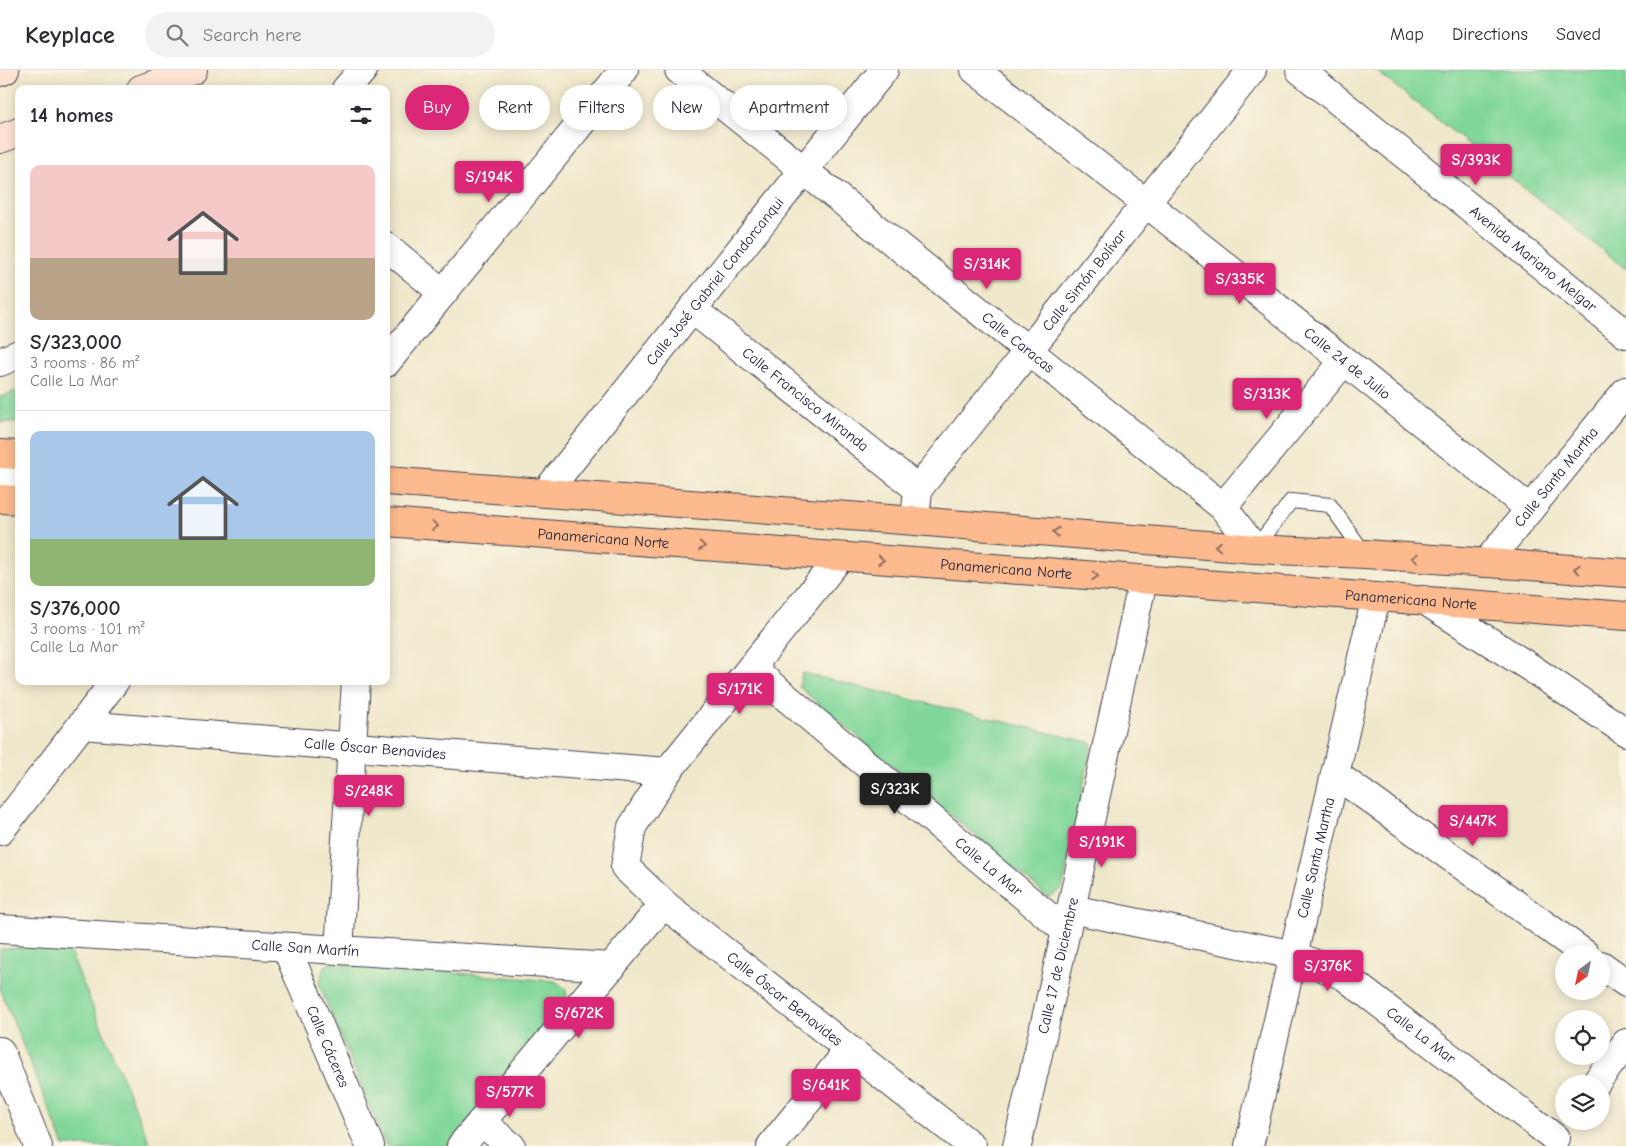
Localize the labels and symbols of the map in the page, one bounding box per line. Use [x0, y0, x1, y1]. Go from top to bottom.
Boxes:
pin: S/393K [1435, 144, 1517, 186]
pin: S/194K [448, 160, 530, 203]
street label: Calle José Gabriel Condorcanqui [642, 194, 788, 369]
street label: Avenida Mariano Melgar [1466, 202, 1600, 316]
street label: Calle Simón Bolívar [1038, 226, 1130, 335]
pin: S/314K [946, 248, 1028, 290]
pin: S/335K [1199, 262, 1281, 305]
street label: Calle Caracas [978, 308, 1058, 377]
street label: Calle 24 de Julio [1300, 323, 1394, 403]
street label: Calle Francisco Miranda [738, 343, 872, 455]
pin: S/313K [1226, 378, 1308, 420]
street label: Calle Santa Martha [1510, 423, 1602, 530]
one-way arrow [431, 520, 439, 531]
street label: Panamericana Norte [537, 525, 670, 552]
one-way arrow [1052, 527, 1060, 538]
one-way arrow [698, 541, 706, 552]
one-way arrow [1214, 541, 1222, 552]
one-way arrow [1411, 552, 1419, 563]
one-way arrow [877, 554, 885, 565]
street label: Panamericana Norte [940, 555, 1073, 583]
one-way arrow [1573, 564, 1581, 575]
one-way arrow [1092, 570, 1100, 581]
street label: Panamericana Norte [1345, 586, 1478, 614]
pin: S/171K [699, 672, 781, 715]
street label: Calle Óscar Benavides [303, 734, 447, 763]
pin: S/323K [854, 772, 936, 815]
pin: S/248K [328, 774, 410, 817]
street label: Calle Santa Martha [1293, 795, 1338, 920]
pin: S/447K [1432, 804, 1514, 847]
pin: S/191K [1061, 826, 1143, 868]
street label: Calle La Mar [952, 833, 1026, 900]
street label: Calle 17 de Diciembre [1034, 895, 1082, 1036]
street label: Calle San Martín [251, 936, 360, 960]
north arrow [1555, 945, 1610, 1000]
street label: Calle Óscar Benavides [723, 948, 846, 1050]
pin: S/376K [1287, 950, 1369, 992]
pin: S/672K [538, 996, 620, 1039]
street label: Calle Cáceres [303, 1003, 353, 1090]
street label: Calle La Mar [1383, 1003, 1459, 1067]
pin: S/641K [785, 1068, 867, 1111]
pin: S/577K [469, 1076, 551, 1118]

